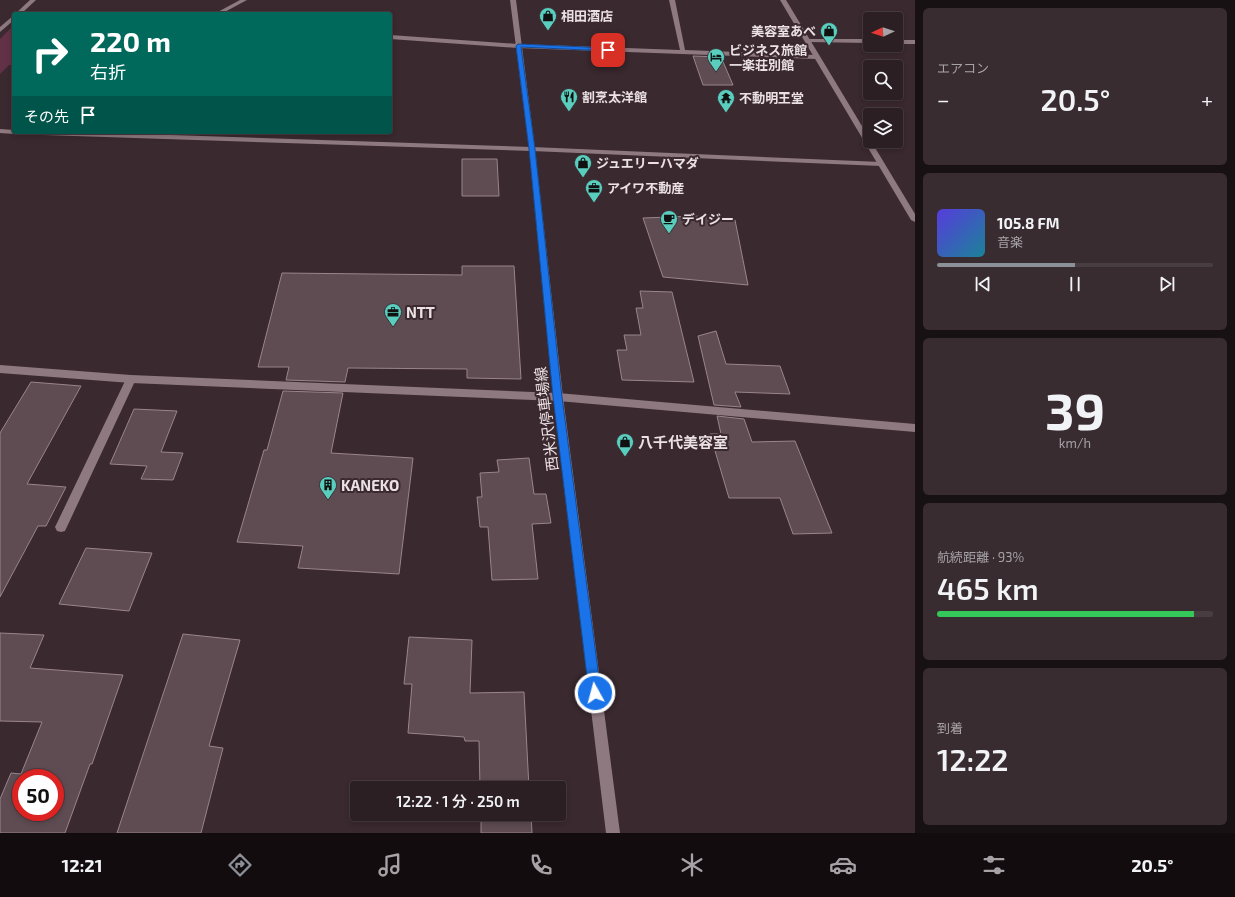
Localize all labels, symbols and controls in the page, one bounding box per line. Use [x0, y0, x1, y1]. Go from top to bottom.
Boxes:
shop icon: 相田酒店 [538, 6, 558, 31]
place label: 相田酒店 [561, 8, 613, 24]
north arrow [863, 12, 903, 52]
map controls [863, 12, 903, 148]
shop icon: 美容室あべ [819, 21, 839, 46]
place label: 美容室あべ [751, 23, 816, 39]
text: 220 m [90, 24, 171, 58]
icon: right [24, 28, 76, 80]
pin [591, 33, 625, 67]
icon: arrive [597, 39, 619, 61]
place label: ビジネス旅館 一楽荘別館 [729, 42, 807, 73]
hotel icon: ビジネス旅館 一楽荘別館 [706, 47, 726, 72]
button: search [863, 60, 903, 100]
text: エアコン [937, 60, 989, 76]
text: 右折 [90, 61, 126, 83]
text: 20.5° [1040, 81, 1110, 117]
text: − [937, 86, 950, 112]
text: + [1201, 86, 1213, 112]
restaurant icon: 割烹太洋館 [559, 87, 579, 112]
temple icon: 不動明王堂 [716, 88, 736, 113]
place label: 割烹太洋館 [582, 89, 647, 105]
place label: 不動明王堂 [739, 90, 804, 106]
icon: arrive [77, 104, 99, 126]
text: その先 [24, 107, 69, 125]
button: layers [863, 108, 903, 148]
shop icon: ジュエリーハマダ [573, 153, 593, 178]
place label: ジュエリーハマダ [596, 155, 699, 171]
office icon: アイワ不動産 [584, 178, 604, 203]
place label: アイワ不動産 [607, 180, 684, 196]
cafe icon: デイジー [659, 209, 679, 234]
place label: デイジー [682, 211, 734, 227]
text: 105.8 FM [997, 214, 1060, 232]
text: 音楽 [997, 234, 1023, 250]
icon: previous [972, 273, 994, 295]
icon: pause [1064, 273, 1086, 295]
icon: next [1156, 273, 1178, 295]
office icon: NTT [383, 302, 403, 327]
place label: NTT [406, 303, 435, 321]
street label: 西米沢停車場線 [531, 366, 561, 472]
text: 39 [1045, 378, 1105, 440]
shop icon: 八千代美容室 [615, 432, 635, 457]
place label: 八千代美容室 [638, 433, 728, 451]
text: km/h [1059, 435, 1091, 451]
building icon: KANEKO [318, 475, 338, 500]
place label: KANEKO [341, 476, 399, 494]
text: 航続距離 · 93% [937, 549, 1024, 565]
text: 465 km [937, 570, 1039, 606]
position arrow [574, 672, 616, 714]
text: 到着 [937, 720, 963, 736]
text: 12:22 [937, 741, 1009, 777]
speed limit sign: 50 [12, 769, 64, 821]
text: 12:22 · 1 分 · 250 m [396, 792, 520, 810]
icon: directions [226, 851, 254, 879]
icon: music [376, 851, 404, 879]
icon: phone [527, 851, 555, 879]
icon: climate [678, 851, 706, 879]
icon: car [829, 851, 857, 879]
icon: filters [980, 851, 1008, 879]
text: 12:21 [61, 854, 103, 876]
text: 20.5° [1131, 854, 1173, 876]

